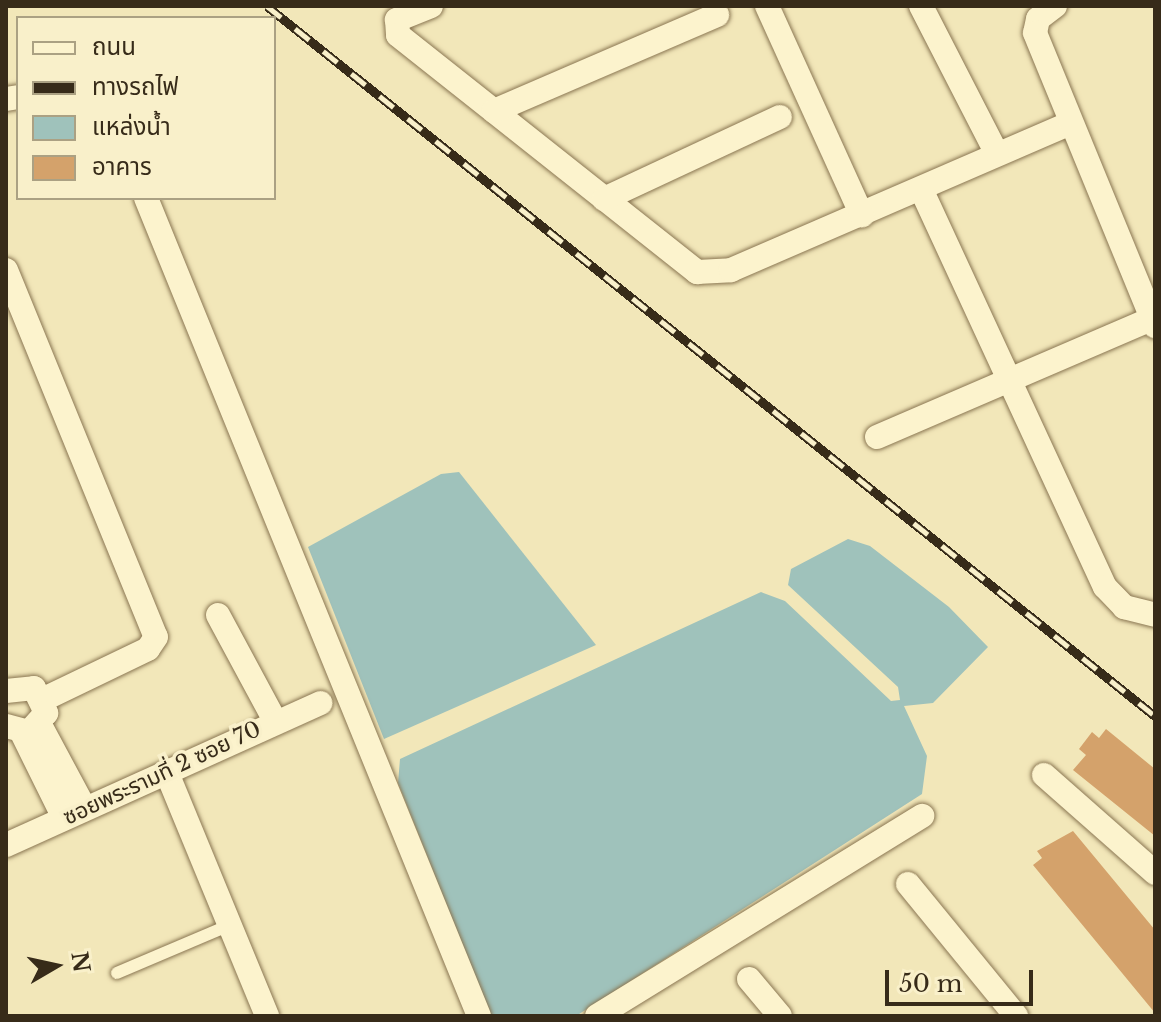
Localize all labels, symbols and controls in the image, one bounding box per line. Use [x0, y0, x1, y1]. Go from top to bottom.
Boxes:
legend [16, 16, 276, 200]
text: ถนน [92, 32, 136, 61]
text: ทางรถไฟ [92, 72, 179, 101]
text: แหล่งน้ำ [92, 112, 171, 141]
text: อาคาร [92, 152, 152, 181]
street label: ซอยพระรามที่ 2 ซอย 70 [59, 716, 265, 830]
north arrow [16, 926, 96, 1006]
text: N [65, 950, 95, 974]
scale bar [889, 954, 1037, 1004]
text: 50 m [899, 969, 962, 998]

